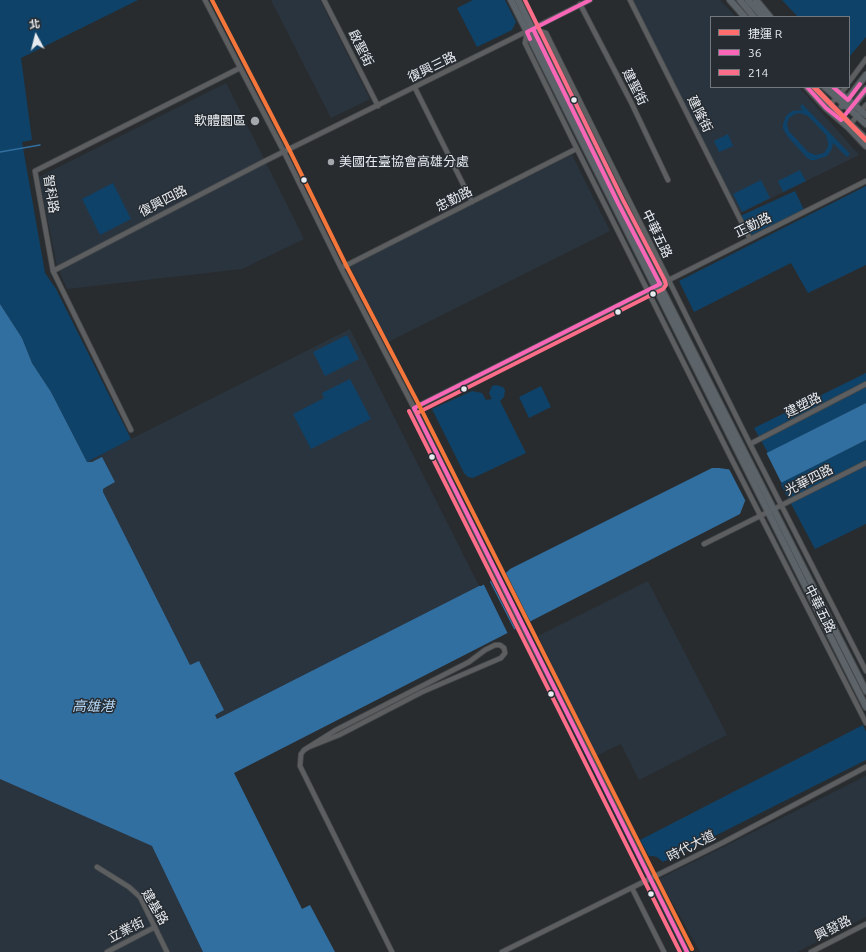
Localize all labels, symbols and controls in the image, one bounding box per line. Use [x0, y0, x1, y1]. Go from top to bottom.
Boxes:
north arrow [16, 16, 56, 56]
legend [710, 16, 850, 88]
text: 北 [28, 17, 41, 31]
street label: 啟聖街 [345, 27, 377, 69]
text: 捷運 R [748, 27, 782, 40]
text: 36 [748, 46, 762, 59]
street label: 復興三路 [405, 49, 459, 85]
street label: 建聖街 [619, 66, 651, 108]
text: 214 [748, 66, 768, 79]
street label: 建隆街 [684, 93, 716, 135]
unlabelled marker [569, 95, 579, 105]
place label: 軟體園區 [194, 113, 246, 129]
marker: 軟體園區 [249, 115, 261, 127]
place label: 美國在臺協會高雄分處 [339, 154, 469, 170]
marker: 美國在臺協會高雄分處 [326, 157, 336, 167]
street label: 智科路 [40, 174, 62, 214]
unlabelled marker [299, 175, 309, 185]
street label: 復興四路 [136, 182, 190, 220]
street label: 忠勤路 [433, 183, 475, 215]
street label: 中華五路 [639, 207, 675, 261]
street label: 正勤路 [732, 209, 774, 241]
unlabelled marker [648, 289, 658, 299]
unlabelled marker [613, 307, 623, 317]
unlabelled marker [459, 384, 469, 394]
street label: 建塑路 [782, 389, 824, 421]
unlabelled marker [427, 452, 437, 462]
street label: 光華四路 [782, 461, 836, 499]
street label: 中華五路 [801, 582, 839, 636]
unlabelled marker [546, 689, 556, 699]
water label: 高雄港 [72, 698, 114, 714]
street label: 時代大道 [664, 827, 718, 865]
street label: 建基路 [138, 886, 172, 928]
unlabelled marker [646, 889, 656, 899]
street label: 興發路 [812, 912, 854, 944]
street label: 立業街 [105, 914, 147, 946]

